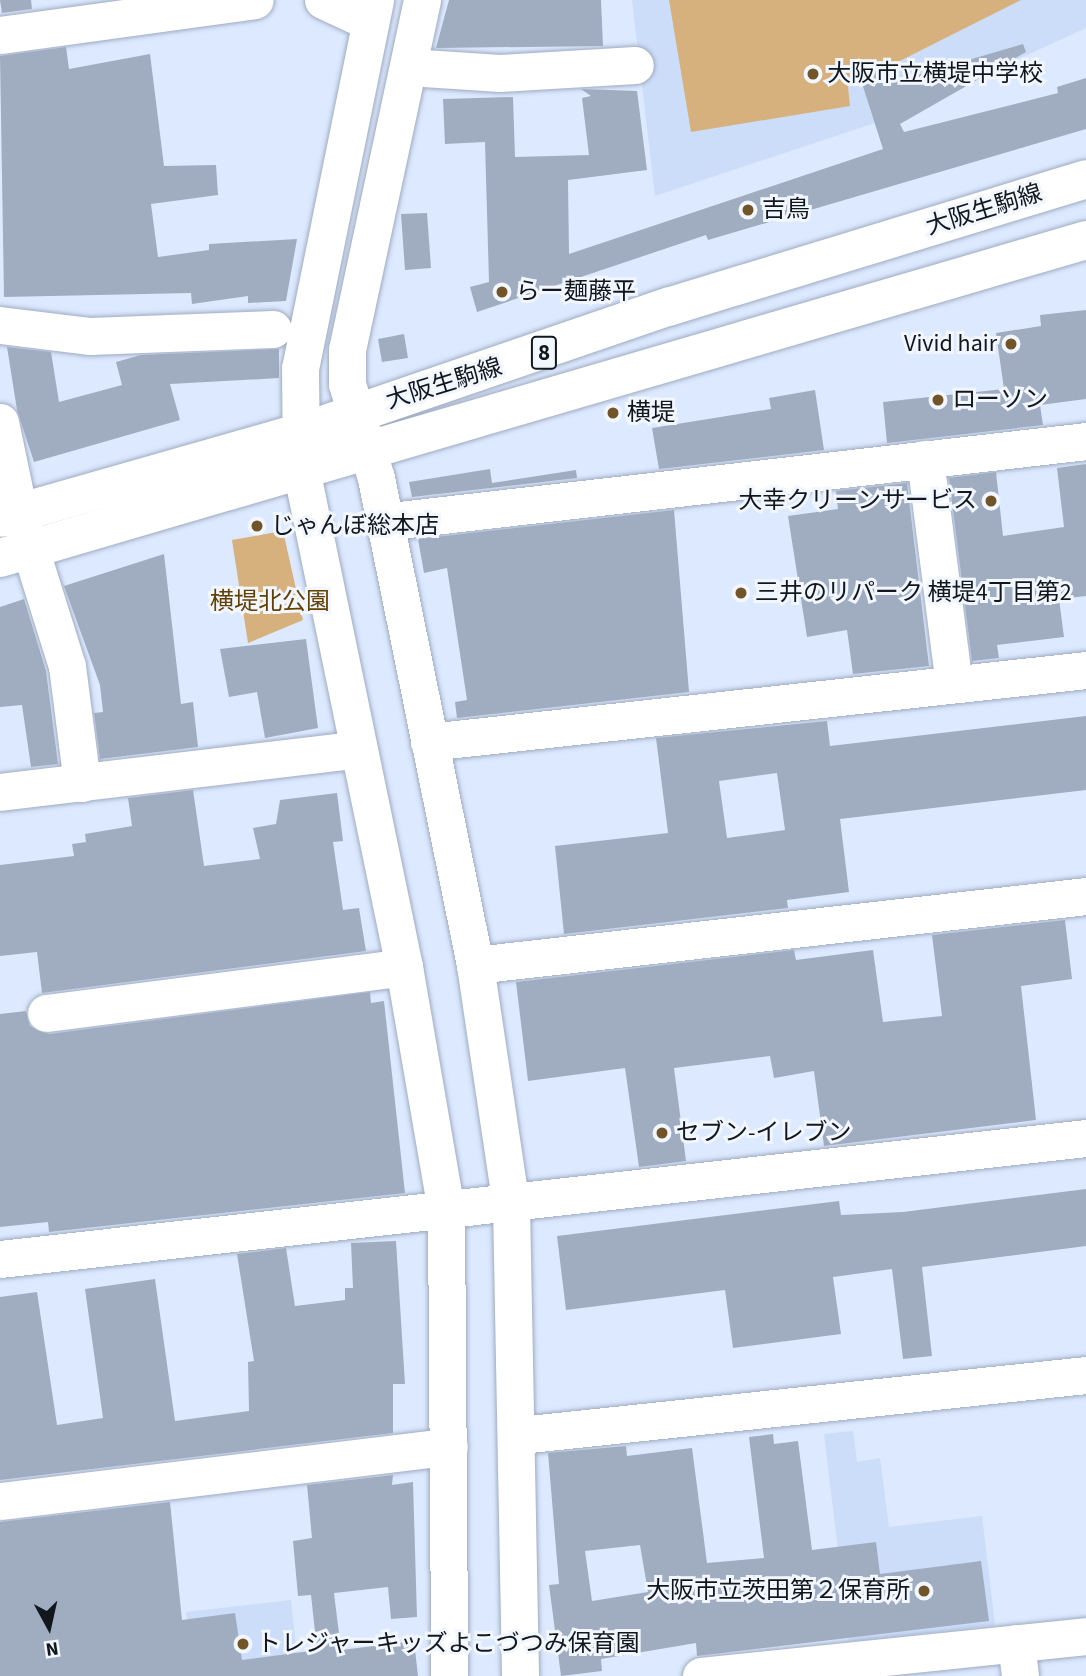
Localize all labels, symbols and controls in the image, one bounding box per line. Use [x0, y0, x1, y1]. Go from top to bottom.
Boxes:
place label: 大阪市立横堤中学校 [827, 60, 1043, 88]
marker: 大阪市立横堤中学校 [805, 66, 821, 82]
street label: 大阪生駒線 [922, 179, 1046, 241]
place label: 吉鳥 [762, 196, 810, 224]
marker: 吉鳥 [740, 202, 756, 218]
place label: らー麺藤平 [516, 278, 636, 306]
marker: らー麺藤平 [494, 284, 510, 300]
place label: Vivid hair [904, 330, 997, 358]
road number: 8 [530, 334, 558, 372]
marker: Vivid hair [1003, 336, 1019, 352]
street label: 大阪生駒線 [382, 353, 506, 415]
place label: ローソン [952, 386, 1048, 414]
marker: ローソン [930, 392, 946, 408]
place label: 横堤 [627, 399, 675, 427]
marker: 横堤 [605, 405, 621, 421]
place label: 大幸クリーンサービス [737, 487, 977, 515]
marker: 大幸クリーンサービス [983, 493, 999, 509]
place label: じゃんぼ総本店 [271, 512, 439, 540]
marker: じゃんぼ総本店 [249, 518, 265, 534]
place label: 三井のリパーク 横堤4丁目第2 [755, 579, 1072, 607]
marker: 三井のリパーク 横堤4丁目第2 [733, 585, 749, 601]
park label: 横堤北公園 [210, 588, 330, 616]
place label: セブン-イレブン [676, 1119, 851, 1147]
marker: セブン-イレブン [654, 1125, 670, 1141]
place label: 大阪市立茨田第２保育所 [646, 1577, 910, 1605]
marker: 大阪市立茨田第２保育所 [916, 1583, 932, 1599]
north arrow [14, 1592, 84, 1662]
place label: トレジャーキッズよこづつみ保育園 [257, 1630, 641, 1658]
text: N [44, 1634, 60, 1663]
marker: トレジャーキッズよこづつみ保育園 [235, 1636, 251, 1652]

